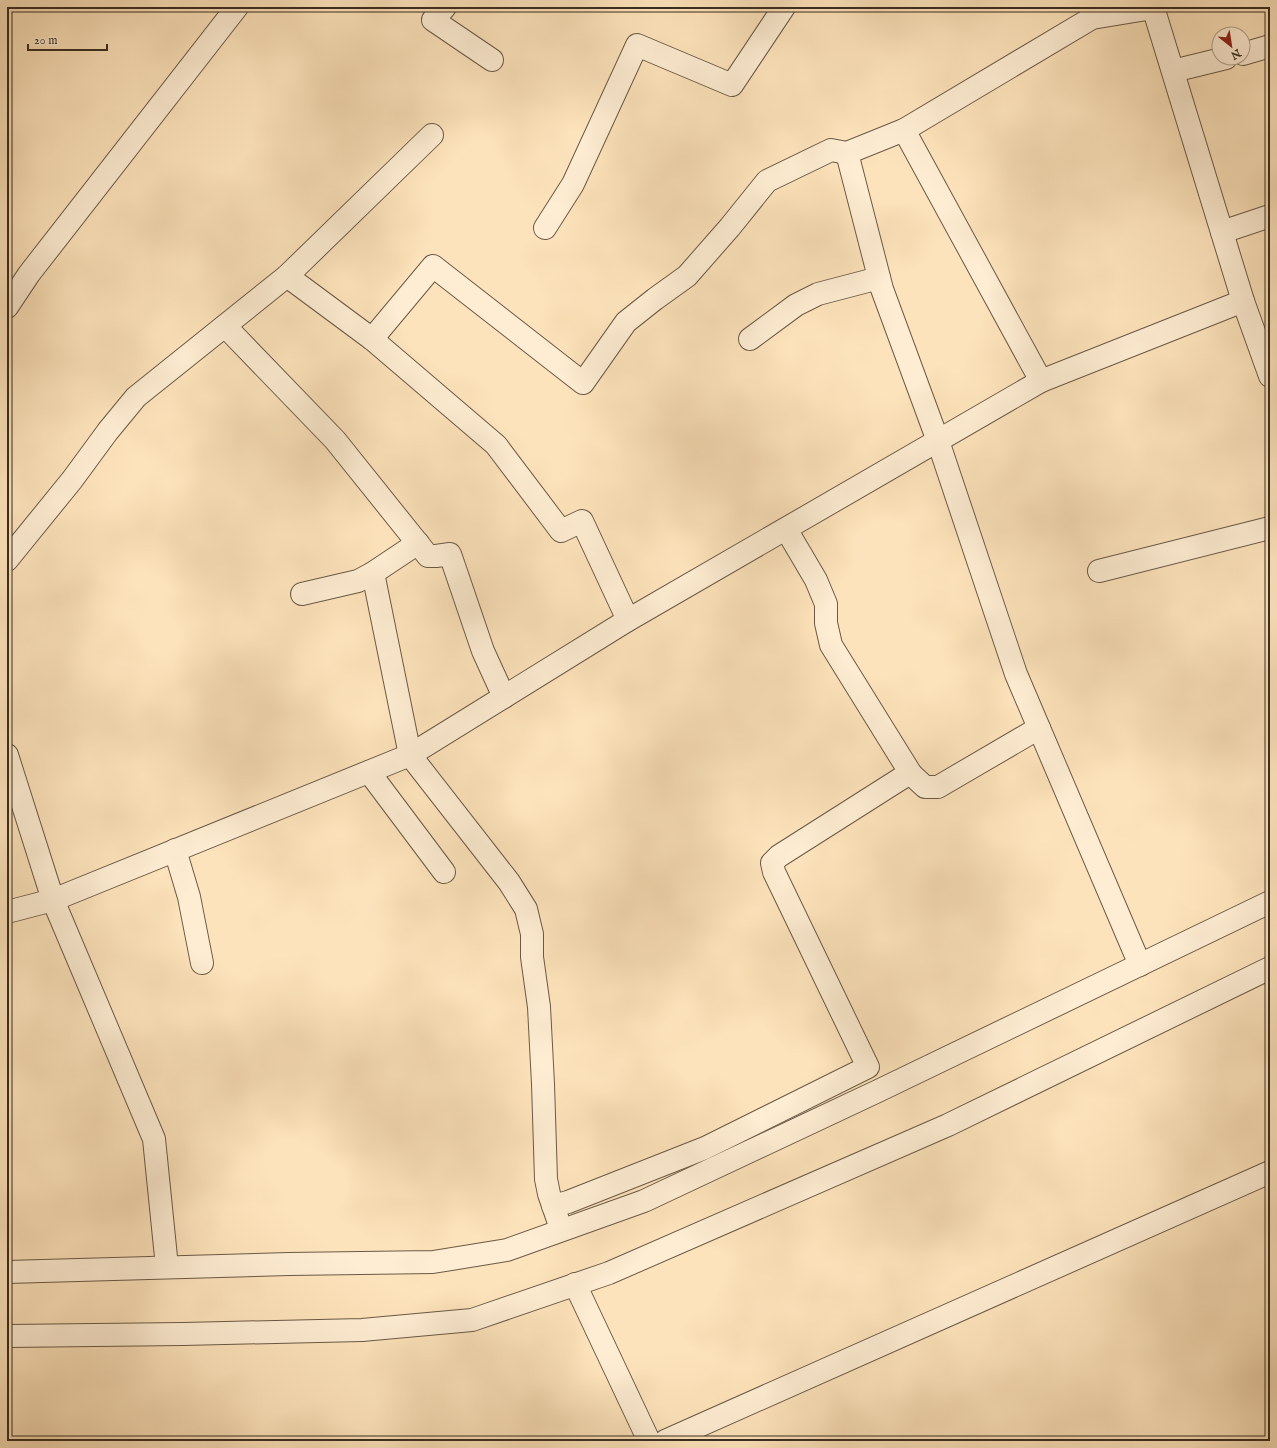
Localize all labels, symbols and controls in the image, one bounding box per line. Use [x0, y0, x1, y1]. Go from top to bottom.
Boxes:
scale bar [28, 26, 107, 52]
north arrow [1211, 26, 1251, 66]
text: 20 m [34, 33, 57, 48]
text: N [1227, 45, 1244, 62]

